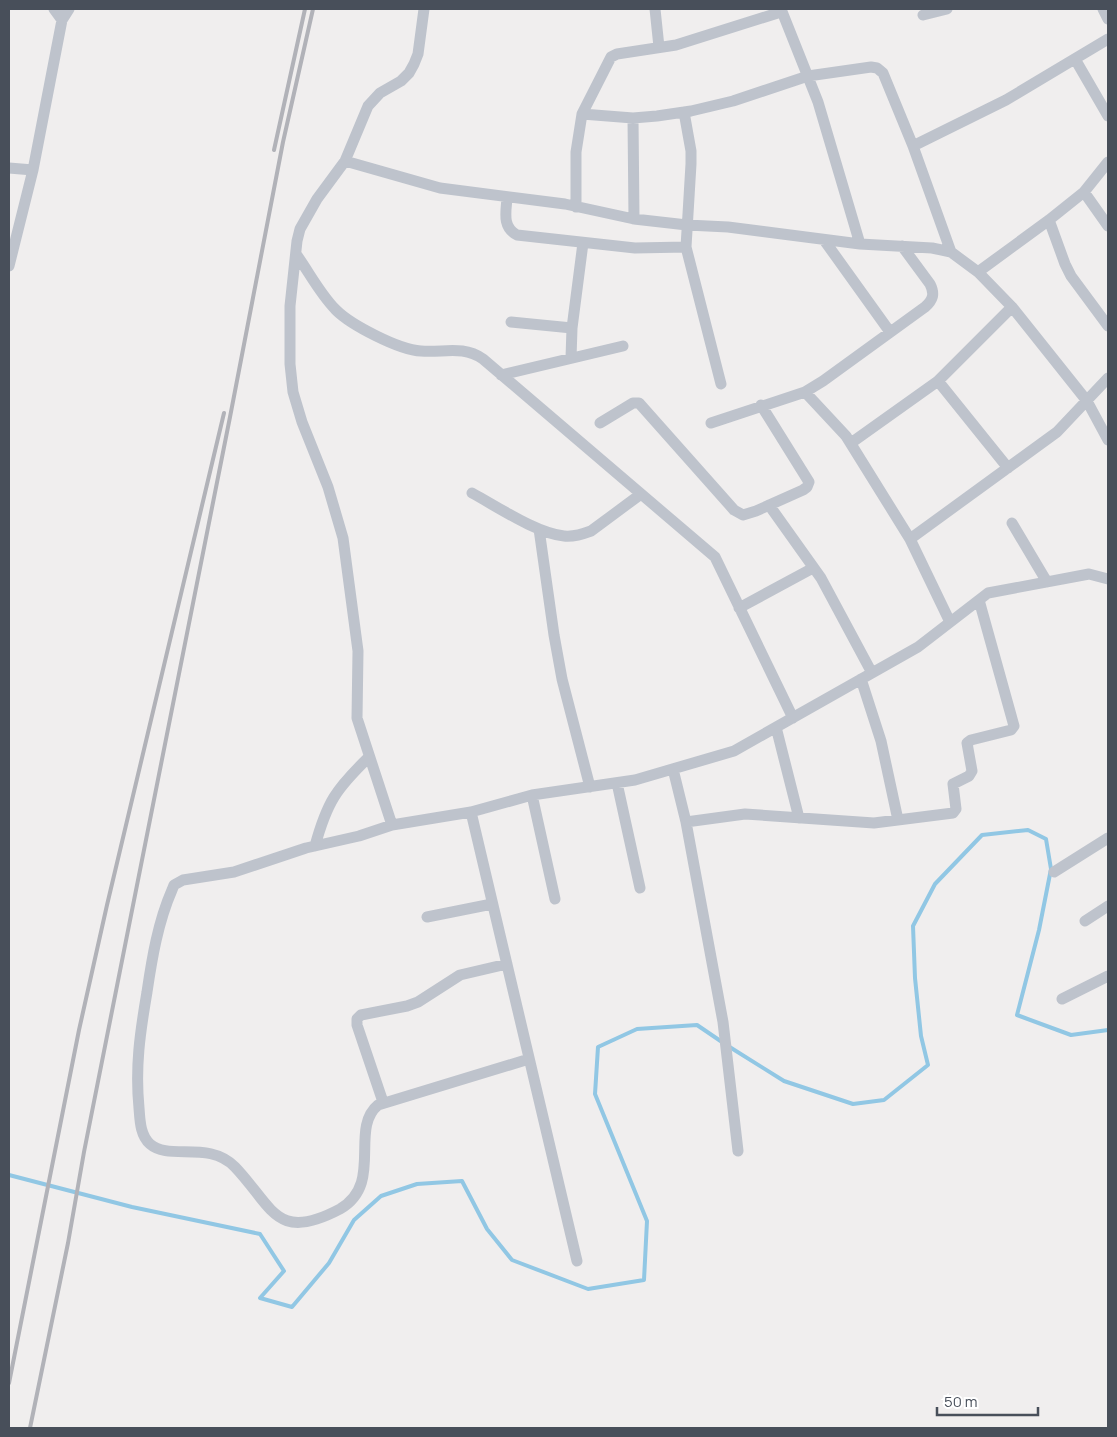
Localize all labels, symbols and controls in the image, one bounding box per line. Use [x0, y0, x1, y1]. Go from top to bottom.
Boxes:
scale bar [937, 1384, 1038, 1416]
text: 50 m [944, 1391, 978, 1412]

